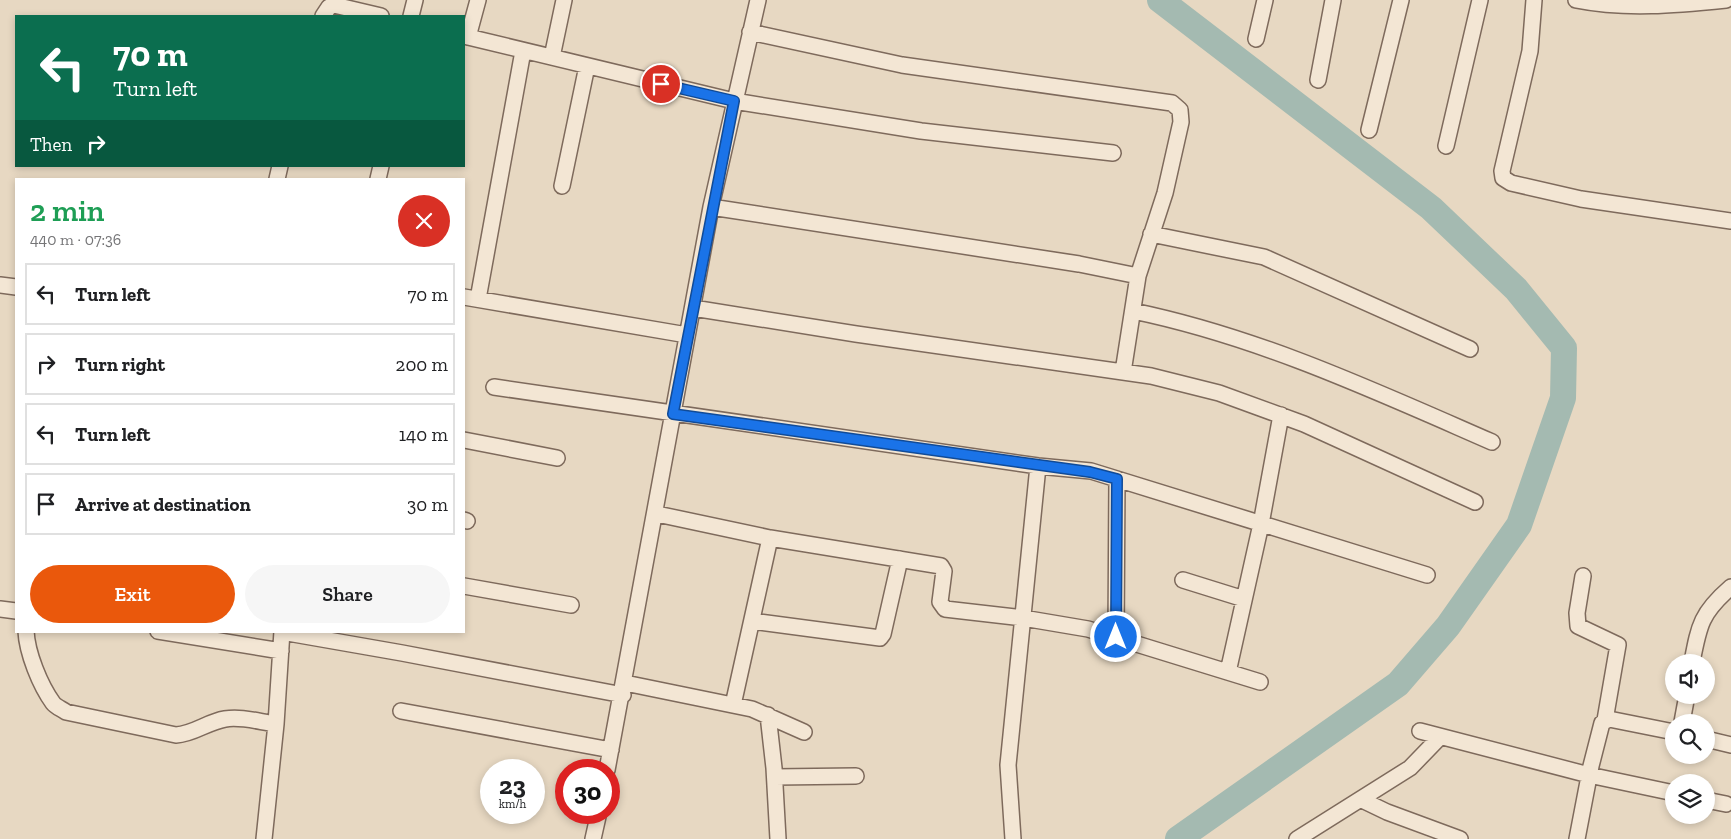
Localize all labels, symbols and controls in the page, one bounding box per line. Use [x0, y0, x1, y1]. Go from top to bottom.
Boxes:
text: 70 m [113, 33, 188, 75]
icon: left [30, 35, 95, 100]
pin [640, 63, 682, 105]
icon: arrive [647, 70, 675, 98]
text: Turn left [113, 75, 197, 102]
icon: right [82, 130, 110, 158]
text: Then [30, 133, 72, 156]
text: 2 min [30, 193, 104, 229]
button: close [398, 195, 450, 247]
text: 440 m · 07:36 [30, 230, 121, 249]
icon: left [32, 280, 60, 308]
text: Turn left [75, 283, 150, 306]
text: 70 m [407, 283, 448, 306]
icon: right [32, 350, 60, 378]
text: Turn right [75, 353, 165, 376]
text: 200 m [396, 353, 448, 376]
icon: left [32, 420, 60, 448]
text: Turn left [75, 423, 150, 446]
text: 140 m [399, 423, 448, 446]
icon: arrive [32, 490, 60, 518]
text: Arrive at destination [75, 493, 251, 516]
text: 30 m [407, 493, 448, 516]
button: Exit [30, 565, 235, 623]
button: Share [245, 565, 450, 623]
position arrow [1089, 610, 1141, 662]
map controls [1665, 654, 1715, 824]
button: sound [1665, 654, 1715, 704]
button: search [1665, 714, 1715, 764]
speed limit sign: 30 [555, 759, 620, 824]
text: 23 [499, 770, 526, 800]
button: layers [1665, 774, 1715, 824]
text: km/h [499, 797, 526, 811]

